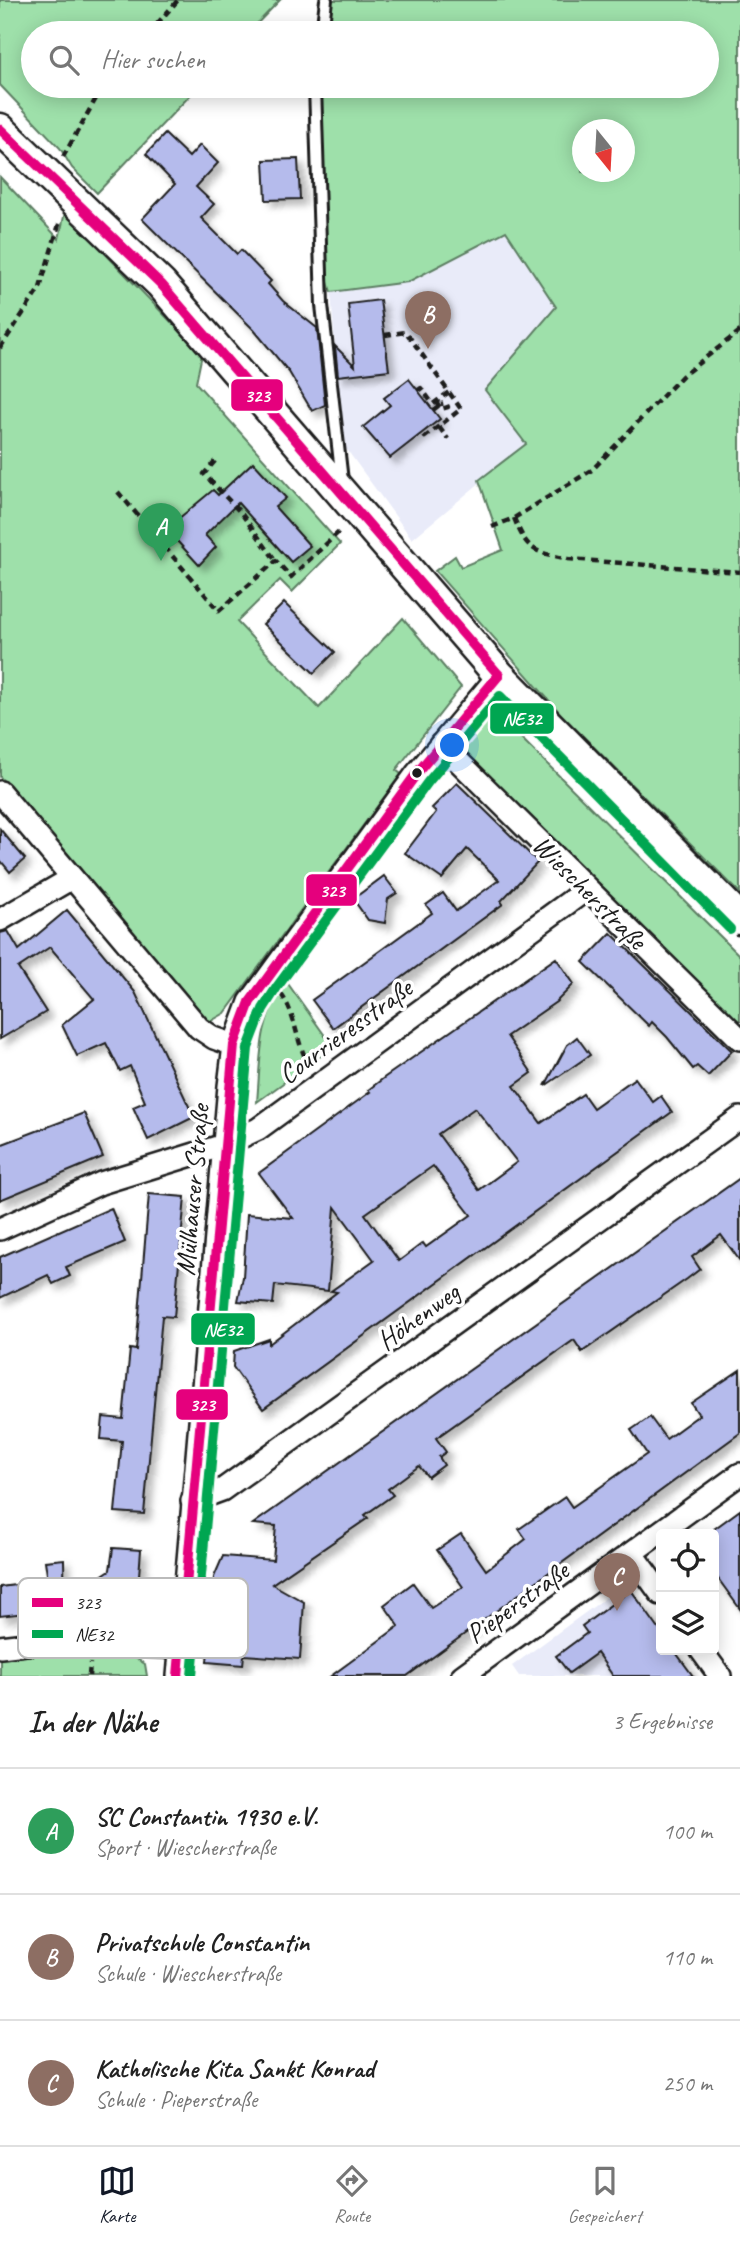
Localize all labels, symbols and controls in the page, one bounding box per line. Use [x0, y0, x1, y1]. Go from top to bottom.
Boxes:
search box [21, 21, 719, 98]
icon: search [45, 41, 83, 79]
text: Hier suchen [101, 43, 205, 76]
north arrow [572, 119, 635, 182]
pin: B [405, 291, 451, 349]
line badge: 323 [230, 378, 284, 412]
text: 323 [244, 384, 272, 408]
pin: A [138, 503, 184, 561]
line badge: NE32 [489, 702, 555, 735]
text: NE32 [502, 707, 544, 731]
your location [435, 728, 469, 762]
unlabelled marker [410, 766, 424, 780]
street label: Wiescherstraße [525, 827, 656, 958]
line badge: 323 [305, 873, 358, 907]
text: 323 [319, 879, 347, 903]
street label: Courrieresstraße [271, 969, 420, 1091]
street label: Mülhauser Straße [167, 1101, 217, 1277]
street label: Höhenweg [370, 1274, 467, 1358]
line badge: NE32 [190, 1312, 256, 1346]
text: NE32 [203, 1318, 245, 1342]
line badge: 323 [175, 1388, 229, 1421]
text: 323 [189, 1393, 217, 1417]
map controls [656, 1529, 719, 1655]
button: locate [656, 1529, 719, 1592]
street label: Pieperstraße [459, 1552, 577, 1651]
pin: C [594, 1553, 640, 1611]
legend [18, 1578, 248, 1658]
text: 323 [75, 1591, 102, 1615]
button: layers [656, 1592, 719, 1655]
text: NE32 [75, 1623, 115, 1647]
text: In der Nähe [28, 1703, 157, 1741]
text: 3 Ergebnisse [612, 1707, 712, 1736]
text: SC Constantin 1930 e.V. [95, 1800, 318, 1833]
text: A [45, 1817, 57, 1846]
text: 100 m [663, 1817, 712, 1846]
text: Sport · Wiescherstraße [95, 1833, 276, 1862]
text: Privatschule Constantin [95, 1926, 309, 1959]
text: B [45, 1943, 57, 1972]
text: 110 m [663, 1943, 712, 1972]
text: Schule · Wiescherstraße [95, 1959, 281, 1988]
text: Katholische Kita Sankt Konrad [95, 2052, 374, 2085]
text: C [46, 2069, 56, 2098]
text: 250 m [663, 2069, 712, 2098]
text: Schule · Pieperstraße [95, 2085, 257, 2114]
tab: Karte [98, 2162, 136, 2228]
tab: Route [333, 2162, 371, 2228]
tab: Gespeichert [568, 2162, 642, 2228]

